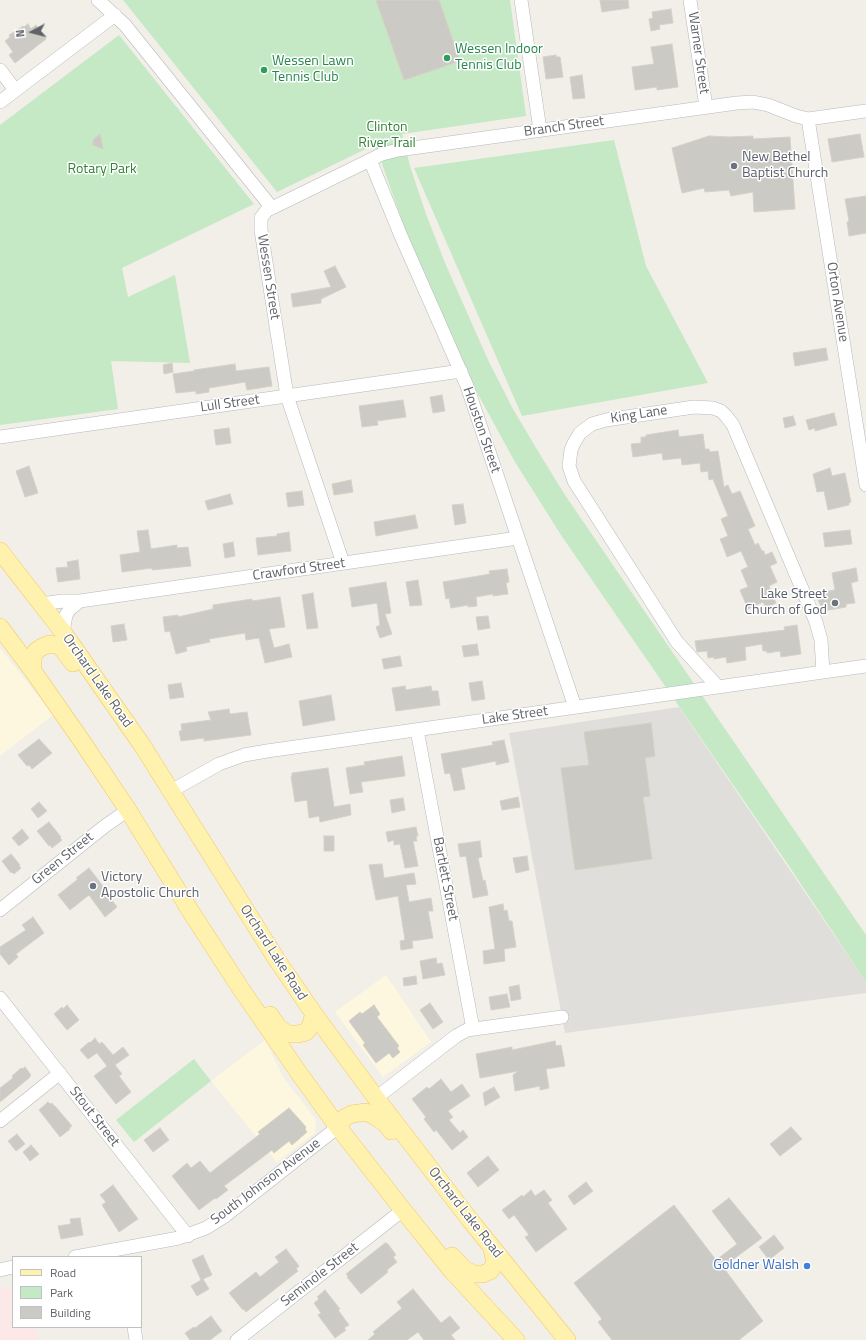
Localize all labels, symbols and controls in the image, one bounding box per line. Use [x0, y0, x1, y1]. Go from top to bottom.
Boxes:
street label: Warner Street [684, 11, 712, 95]
north arrow [12, 12, 52, 52]
text: N [12, 29, 28, 38]
place label: Wessen Indoor Tennis Club [455, 42, 543, 74]
marker: Wessen Indoor Tennis Club [442, 53, 452, 63]
place label: Wessen Lawn Tennis Club [272, 54, 354, 86]
marker: Wessen Lawn Tennis Club [259, 65, 269, 75]
street label: Branch Street [523, 113, 605, 141]
park label: Clinton River Trail [358, 120, 416, 152]
place label: New Bethel Baptist Church [742, 150, 828, 182]
marker: New Bethel Baptist Church [729, 161, 739, 171]
park label: Rotary Park [67, 162, 137, 178]
street label: Wessen Street [253, 233, 283, 321]
street label: Orton Avenue [822, 261, 852, 343]
street label: Houston Street [458, 385, 504, 475]
street label: Lull Street [199, 392, 261, 416]
street label: King Lane [609, 402, 669, 428]
street label: Crawford Street [252, 555, 346, 585]
place label: Lake Street Church of God [744, 587, 827, 620]
marker: Lake Street Church of God [830, 598, 840, 608]
street label: Orchard Lake Road [58, 631, 136, 731]
street label: Lake Street [481, 703, 549, 729]
street label: Green Street [29, 829, 97, 889]
street label: Bartlett Street [429, 836, 461, 922]
place label: Victory Apostolic Church [101, 870, 199, 902]
marker: Victory Apostolic Church [88, 881, 98, 891]
street label: Orchard Lake Road [236, 902, 310, 1004]
street label: Stout Street [65, 1084, 123, 1150]
street label: South Johnson Avenue [208, 1135, 324, 1229]
street label: Orchard Lake Road [424, 1164, 506, 1262]
street label: Seminole Street [278, 1240, 362, 1310]
legend [12, 1256, 142, 1328]
place label: Goldner Walsh [713, 1258, 799, 1274]
marker: Goldner Walsh [802, 1261, 812, 1271]
text: Road [50, 1263, 76, 1282]
text: Park [50, 1283, 73, 1302]
text: Building [50, 1303, 91, 1322]

